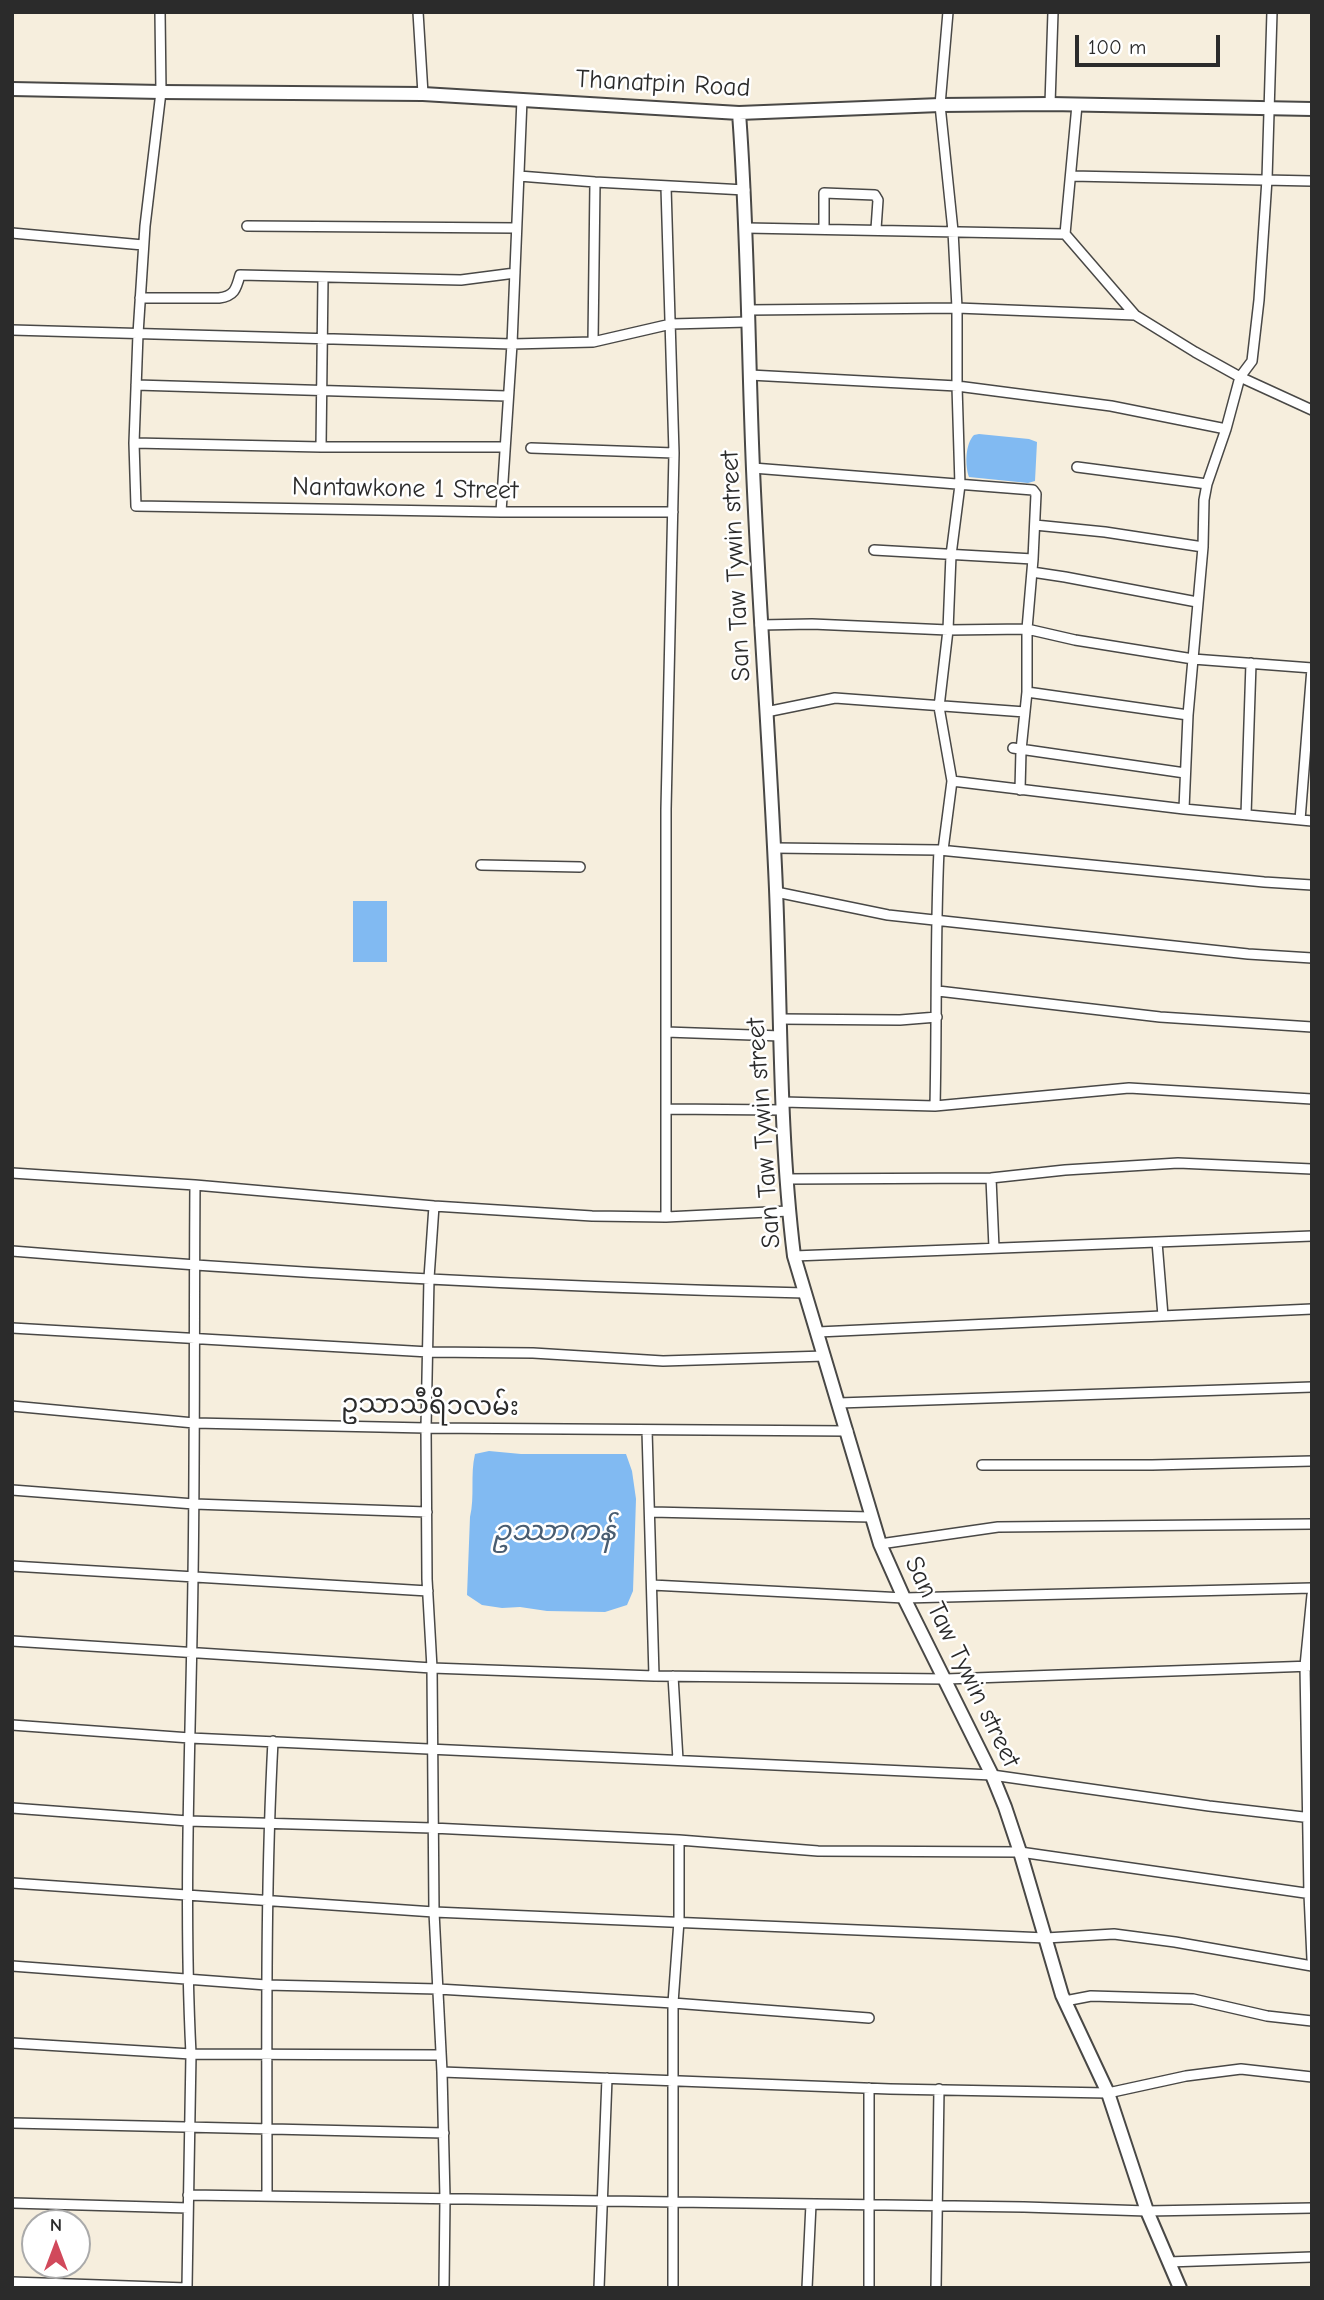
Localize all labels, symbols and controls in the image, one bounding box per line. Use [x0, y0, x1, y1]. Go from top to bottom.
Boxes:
scale bar [1079, 21, 1224, 65]
text: 100 m [1088, 35, 1146, 59]
street label: Thanatpin Road [575, 64, 751, 104]
street label: San Taw Tywin street [714, 450, 758, 682]
street label: Nantawkone 1 Street [291, 471, 519, 507]
street label: San Taw Tywin street [740, 1017, 788, 1249]
street label: ဥသာသီရိ၁လမ်း [341, 1389, 519, 1423]
water label: ဥဿာကန် [492, 1515, 616, 1549]
street label: San Taw Tywin street [897, 1551, 1027, 1773]
north arrow [21, 2209, 91, 2279]
text: N [50, 2214, 62, 2236]

